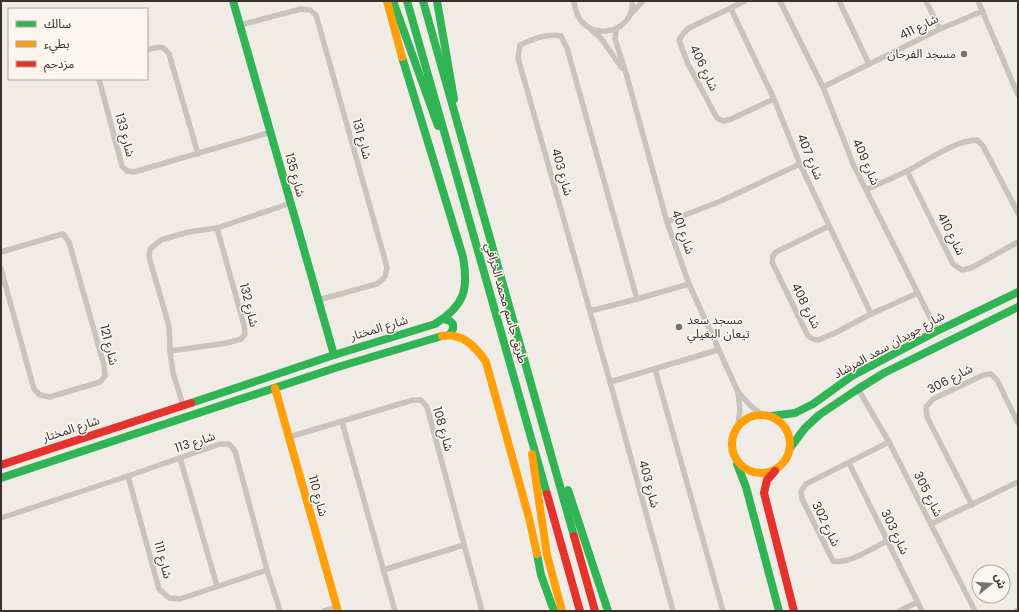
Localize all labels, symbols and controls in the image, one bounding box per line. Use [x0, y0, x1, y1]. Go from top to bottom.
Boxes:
legend [8, 8, 148, 80]
street label: شارع 411 [896, 10, 942, 44]
text: سالك [44, 15, 71, 32]
text: بطيء [44, 35, 70, 54]
street label: شارع 406 [685, 42, 723, 94]
place label: مسجد الفرحان [887, 45, 956, 62]
marker: مسجد الفرحان [959, 49, 969, 59]
text: مزدحم [44, 55, 74, 73]
street label: شارع 133 [111, 111, 139, 159]
street label: شارع 131 [348, 117, 376, 161]
street label: شارع 407 [792, 131, 828, 183]
street label: شارع 409 [848, 136, 884, 188]
street label: شارع 403 [547, 146, 577, 198]
street label: شارع 135 [280, 151, 310, 199]
street label: شارع 401 [667, 208, 699, 256]
street label: شارع 410 [933, 210, 969, 258]
street label: طريق جاسم محمد الخرافي [479, 241, 532, 366]
street label: شارع 408 [787, 280, 825, 332]
street label: شارع 132 [235, 281, 263, 329]
street label: شارع جويدان سعد المرشاد [830, 307, 948, 383]
street label: شارع المختار [347, 311, 410, 346]
place label: مسجد سعد تيعان البغيلي [687, 311, 750, 344]
marker: مسجد سعد تيعان البغيلي [674, 322, 684, 332]
street label: شارع 121 [95, 323, 123, 367]
street label: شارع 306 [924, 360, 976, 398]
street label: شارع 108 [428, 405, 458, 453]
street label: شارع المختار [39, 411, 102, 447]
street label: شارع 113 [173, 427, 217, 457]
street label: شارع 403 [634, 458, 664, 510]
street label: شارع 305 [909, 468, 947, 520]
street label: شارع 110 [304, 473, 332, 519]
street label: شارع 302 [807, 498, 845, 550]
street label: شارع 303 [876, 506, 914, 558]
street label: شارع 111 [149, 539, 177, 581]
north arrow [971, 564, 1011, 604]
text: ش [991, 572, 1010, 591]

